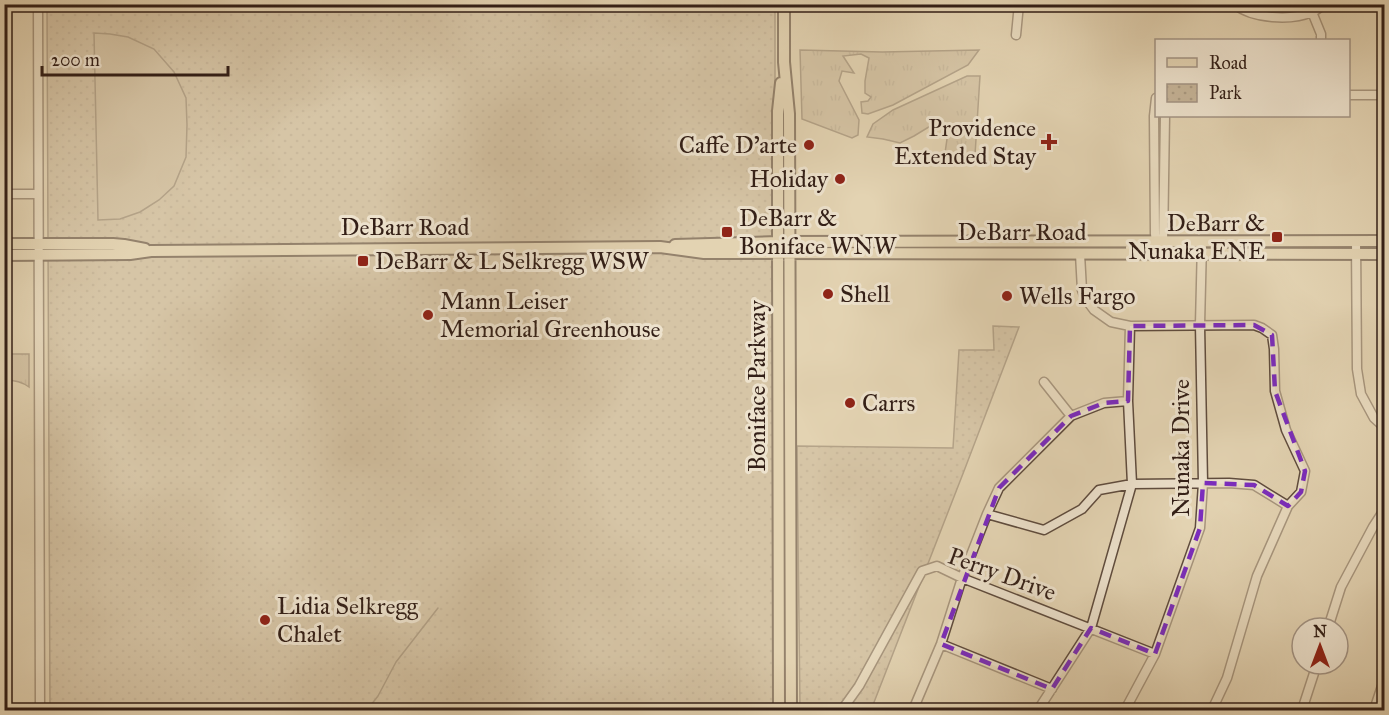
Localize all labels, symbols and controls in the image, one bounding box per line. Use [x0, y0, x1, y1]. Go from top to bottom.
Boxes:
scale bar [42, 39, 228, 77]
legend [1155, 39, 1350, 117]
text: 200 m [51, 49, 100, 71]
text: Road [1209, 52, 1247, 74]
text: Park [1209, 82, 1242, 104]
place label: Providence Extended Stay [894, 113, 1037, 171]
place label: Caffe D'arte [679, 130, 797, 160]
marker: Providence Extended Stay [1040, 133, 1058, 151]
marker: Caffe D'arte [802, 138, 816, 152]
place label: Holiday [749, 164, 829, 194]
marker: Holiday [833, 172, 847, 186]
place label: DeBarr & Boniface WNW [739, 203, 897, 261]
place label: DeBarr & Nunaka ENE [1128, 208, 1265, 266]
street label: DeBarr Road [340, 212, 470, 242]
street label: DeBarr Road [957, 217, 1087, 247]
marker: DeBarr & Boniface WNW [720, 225, 734, 239]
marker: DeBarr & Nunaka ENE [1270, 230, 1284, 244]
place label: DeBarr & L Selkregg WSW [375, 246, 650, 276]
marker: DeBarr & L Selkregg WSW [356, 254, 370, 268]
place label: Shell [840, 279, 891, 309]
place label: Wells Fargo [1019, 281, 1135, 311]
place label: Mann Leiser Memorial Greenhouse [440, 286, 661, 344]
marker: Shell [821, 287, 835, 301]
marker: Wells Fargo [1000, 289, 1014, 303]
street label: Boniface Parkway [742, 300, 772, 472]
marker: Mann Leiser Memorial Greenhouse [421, 308, 435, 322]
street label: Nunaka Drive [1166, 379, 1196, 517]
place label: Carrs [862, 388, 915, 418]
marker: Carrs [843, 396, 857, 410]
street label: Perry Drive [944, 541, 1060, 607]
place label: Lidia Selkregg Chalet [277, 591, 419, 649]
marker: Lidia Selkregg Chalet [258, 613, 272, 627]
north arrow [1290, 616, 1350, 676]
text: N [1313, 622, 1327, 641]

